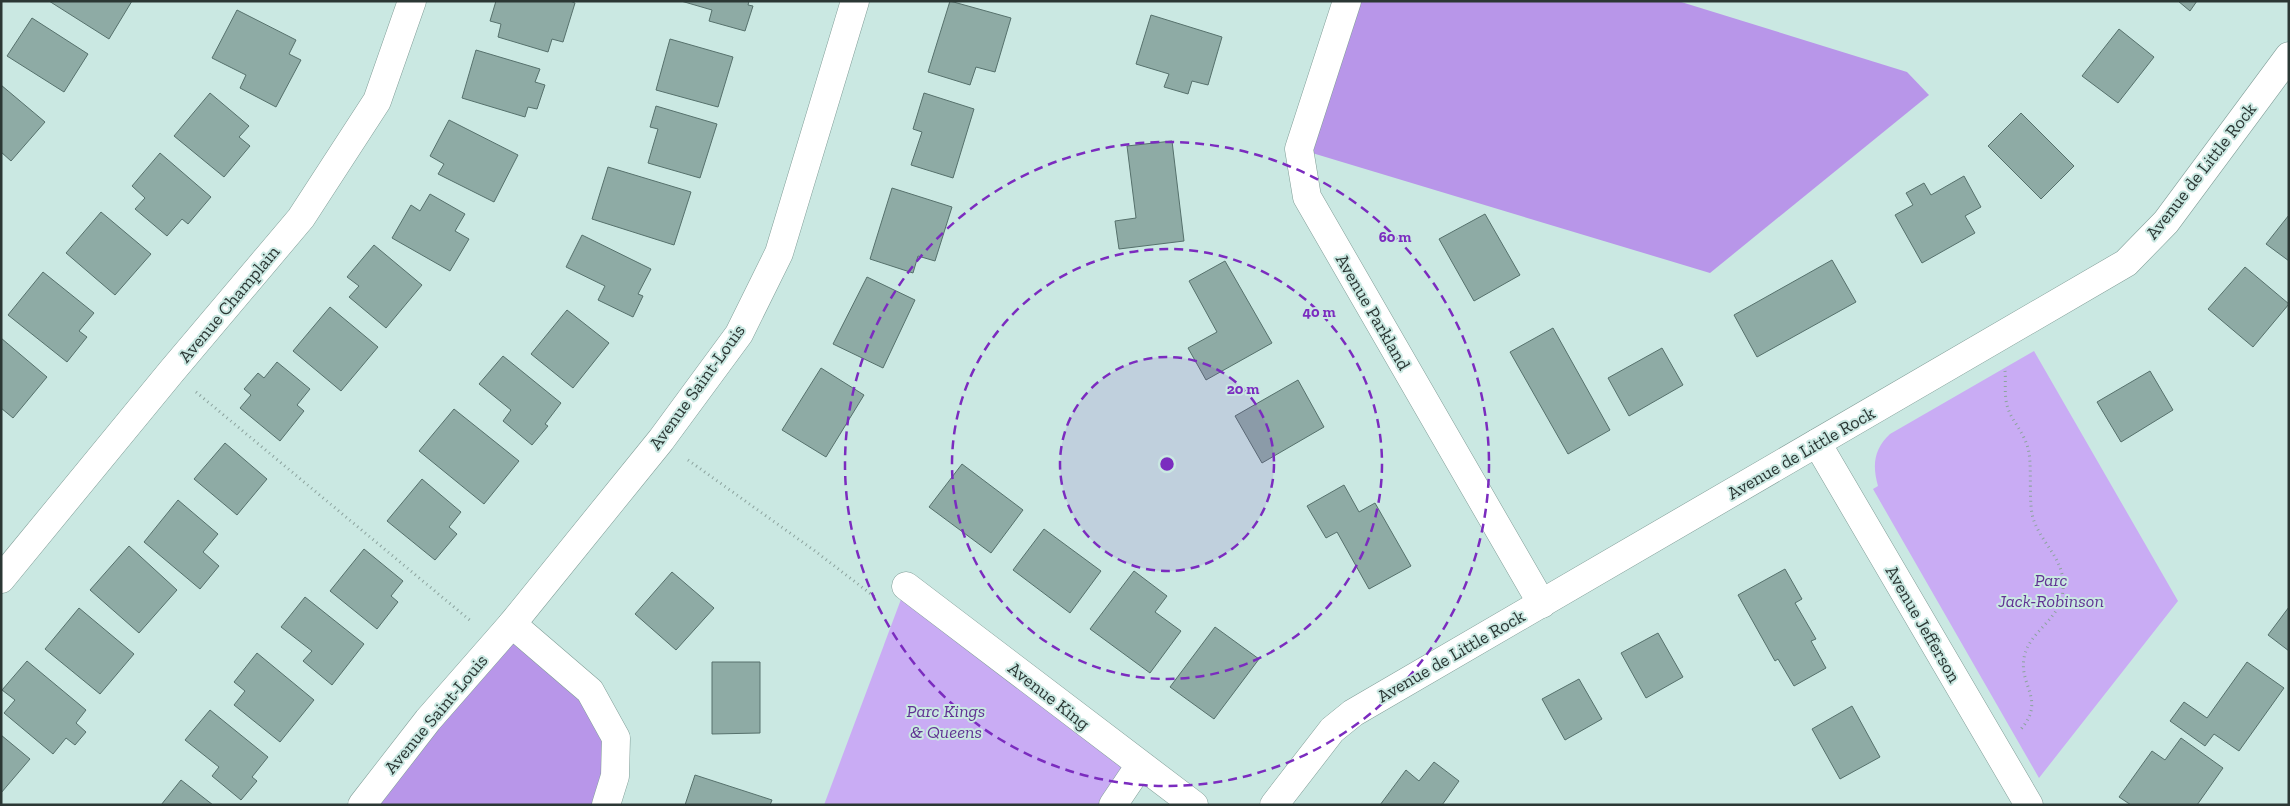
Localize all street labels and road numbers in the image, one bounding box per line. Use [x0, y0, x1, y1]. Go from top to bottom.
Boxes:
street label: Avenue de Little Rock [2141, 98, 2261, 244]
street label: Avenue Champlain [174, 241, 285, 367]
street label: Avenue Parkland [1331, 250, 1415, 374]
street label: Avenue Saint-Louis [644, 320, 750, 454]
street label: Avenue de Little Rock [1723, 401, 1879, 504]
street label: Avenue Jefferson [1881, 562, 1966, 687]
street label: Avenue de Little Rock [1373, 604, 1529, 707]
street label: Avenue Saint-Louis [380, 650, 492, 778]
street label: Avenue King [1004, 657, 1094, 735]

